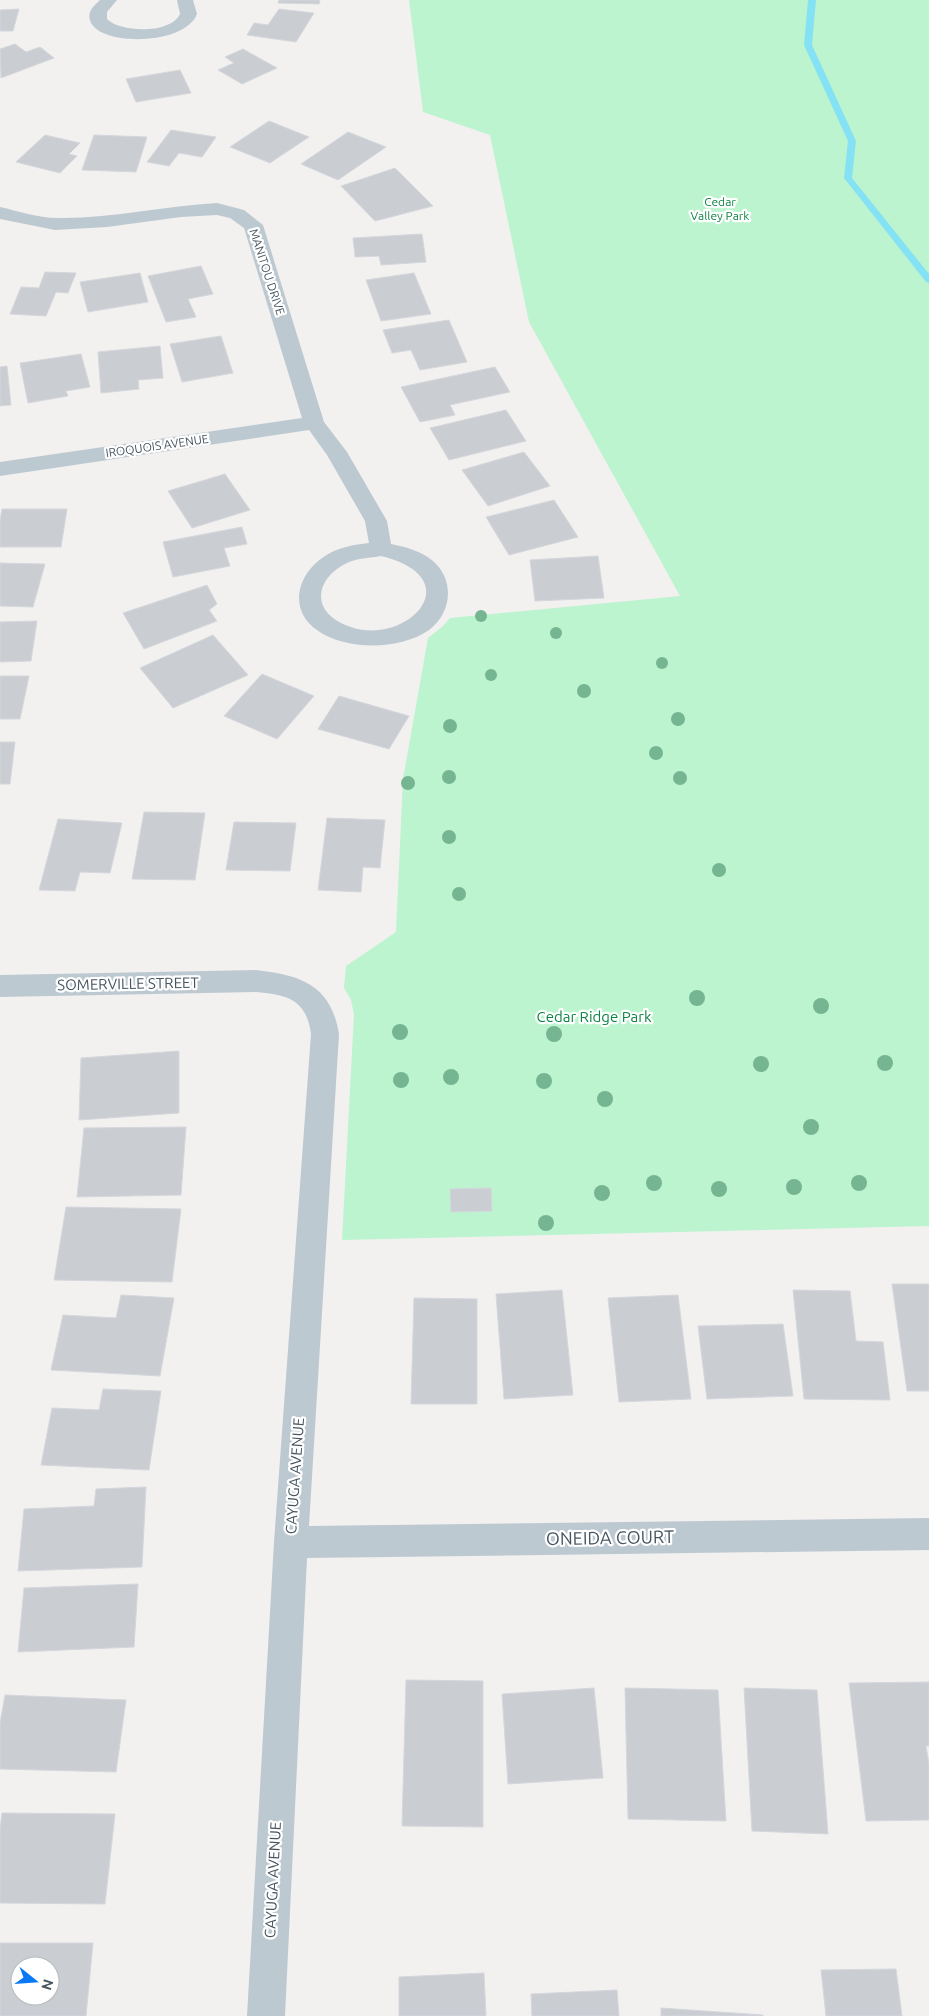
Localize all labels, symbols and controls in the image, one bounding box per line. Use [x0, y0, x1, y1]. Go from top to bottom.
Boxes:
park label: Cedar Valley Park [691, 195, 749, 222]
street label: MANITOU DRIVE [247, 227, 288, 317]
street label: IROQUOIS AVENUE [105, 432, 209, 459]
street label: SOMERVILLE STREET [57, 974, 200, 993]
park label: Cedar Ridge Park [537, 1008, 652, 1025]
street label: CAYUGA AVENUE [282, 1417, 307, 1535]
street label: ONEIDA COURT [546, 1526, 674, 1548]
street label: CAYUGA AVENUE [261, 1821, 284, 1939]
north arrow [10, 1956, 60, 2006]
text: N [38, 1977, 57, 1992]

